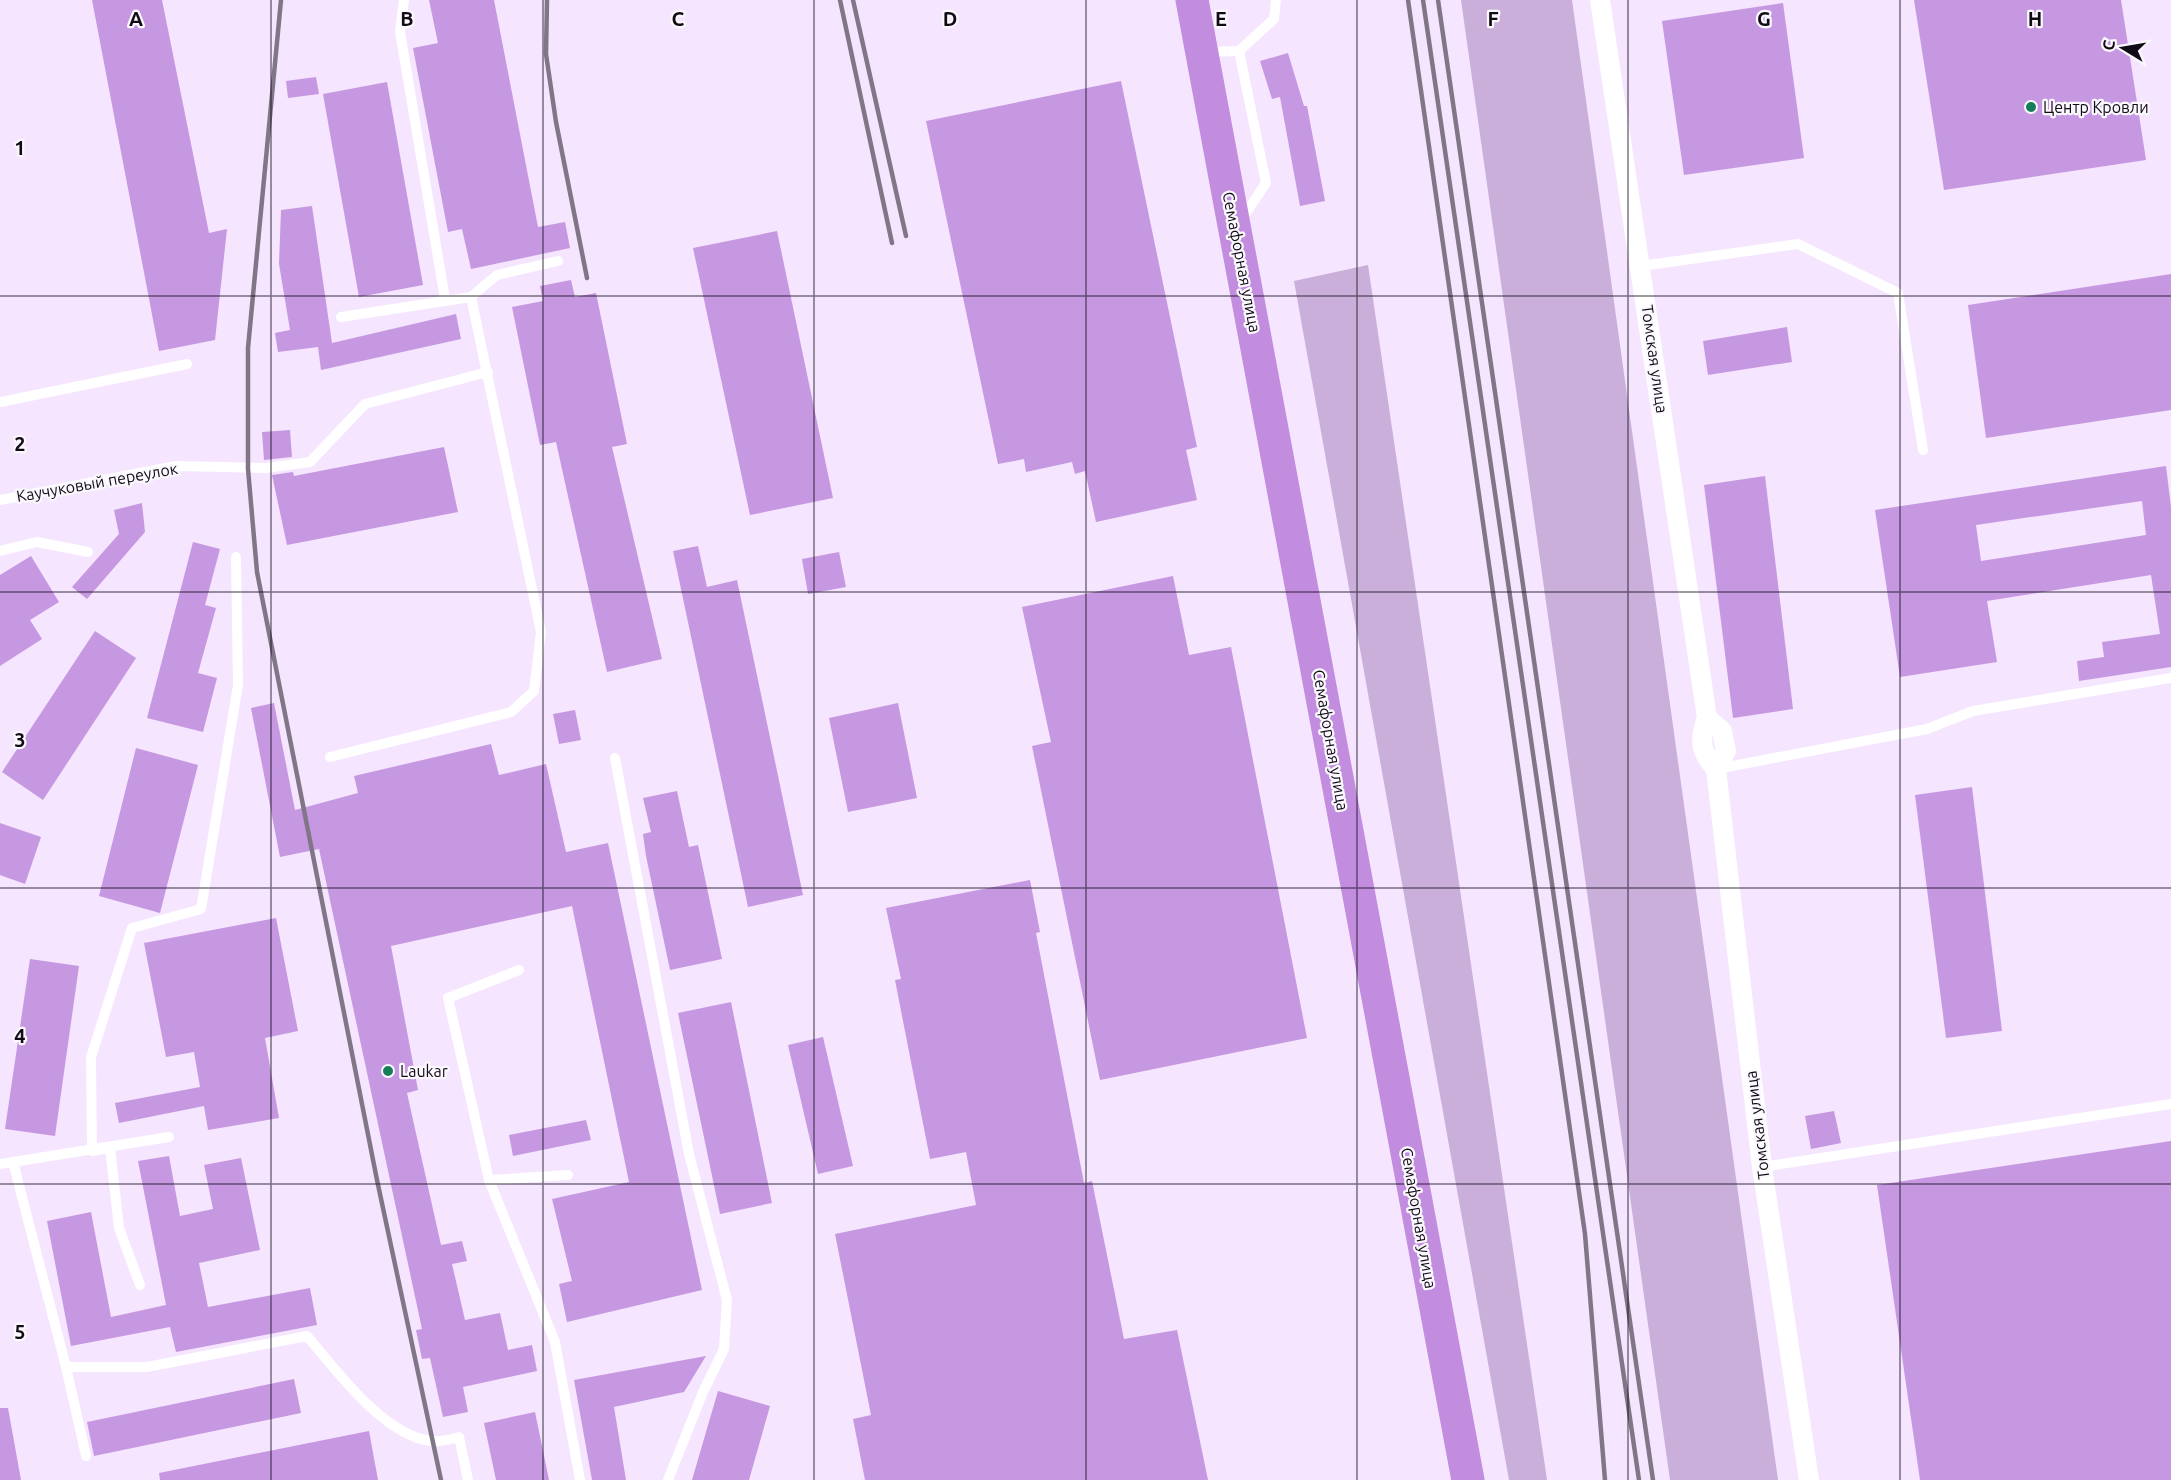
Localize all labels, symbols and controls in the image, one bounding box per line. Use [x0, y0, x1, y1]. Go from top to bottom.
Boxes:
text: A [129, 7, 143, 30]
text: B [400, 7, 414, 30]
text: C [672, 7, 685, 30]
text: D [943, 7, 957, 30]
text: E [1215, 7, 1227, 30]
text: F [1487, 7, 1499, 30]
text: G [1757, 7, 1771, 30]
text: H [2028, 7, 2042, 30]
north arrow [2093, 18, 2153, 78]
text: С [2098, 38, 2118, 52]
place label: Центр Кровли [2043, 98, 2149, 116]
marker: Центр Кровли [2024, 100, 2038, 114]
text: 1 [14, 136, 26, 159]
street label: Семафорная улица [1220, 190, 1264, 334]
street label: Томская улица [1638, 304, 1672, 414]
text: 2 [14, 432, 26, 455]
street label: Каучуковый переулок [15, 459, 179, 505]
street label: Семафорная улица [1310, 668, 1352, 812]
text: 3 [14, 728, 26, 751]
text: 4 [14, 1024, 26, 1047]
place label: Laukar [400, 1062, 448, 1080]
marker: Laukar [381, 1064, 395, 1078]
street label: Томская улица [1741, 1070, 1773, 1180]
street label: Семафорная улица [1398, 1146, 1440, 1290]
text: 5 [14, 1320, 26, 1343]

